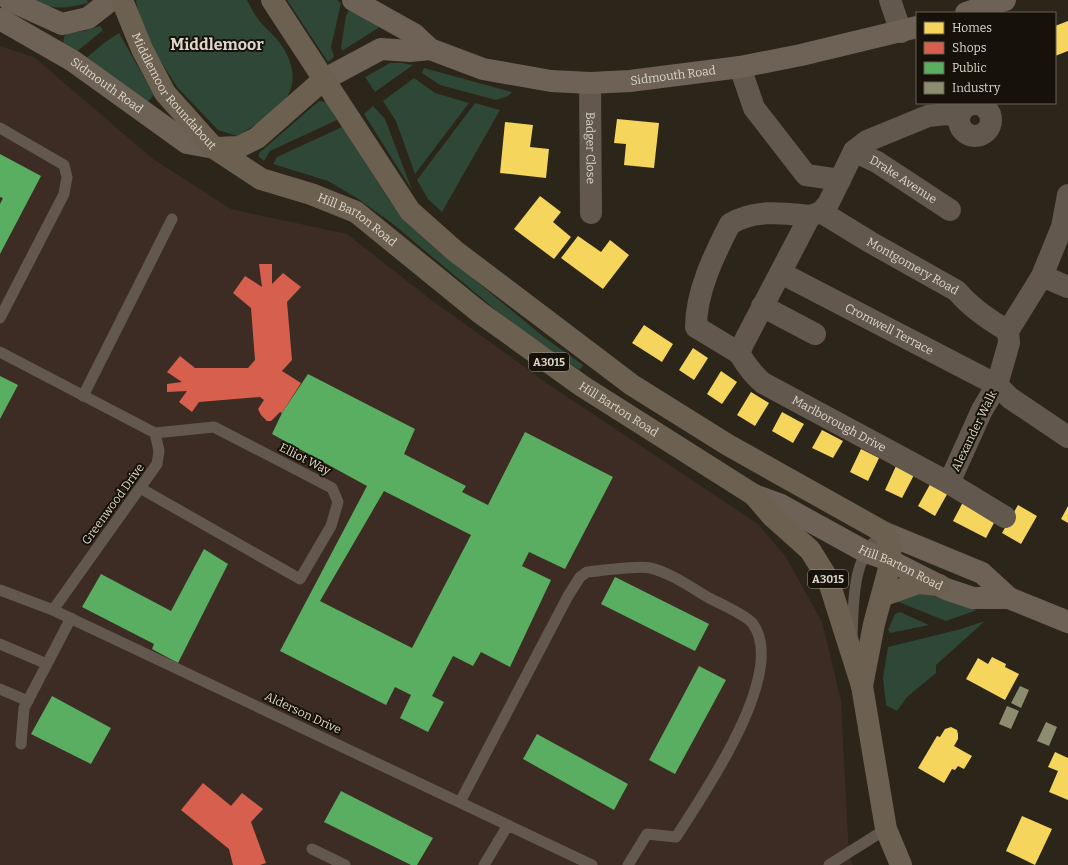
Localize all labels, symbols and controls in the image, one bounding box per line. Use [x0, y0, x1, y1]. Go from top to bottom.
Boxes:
legend [916, 12, 1056, 104]
text: Homes [952, 21, 992, 35]
street label: Middlemoor Roundabout [129, 31, 220, 153]
district label: Middlemoor [170, 35, 264, 54]
text: Shops [952, 41, 987, 55]
street label: Sidmouth Road [68, 55, 146, 116]
text: Public [952, 61, 987, 75]
street label: Sidmouth Road [630, 63, 716, 88]
text: Industry [952, 81, 1001, 95]
street label: Badger Close [583, 112, 598, 184]
street label: Drake Avenue [867, 153, 940, 206]
street label: Hill Barton Road [316, 190, 400, 249]
street label: Montgomery Road [864, 235, 961, 298]
street label: Cromwell Terrace [843, 300, 936, 358]
road number: A3015 [529, 353, 569, 371]
street label: Hill Barton Road [576, 379, 661, 440]
street label: Alexander Walk [948, 388, 1000, 474]
street label: Marlborough Drive [790, 393, 889, 455]
street label: Elliot Way [277, 440, 333, 478]
street label: Greenwood Drive [79, 461, 147, 547]
street label: Hill Barton Road [856, 542, 945, 593]
road number: A3015 [808, 570, 848, 588]
street label: Alderson Drive [263, 689, 343, 737]

